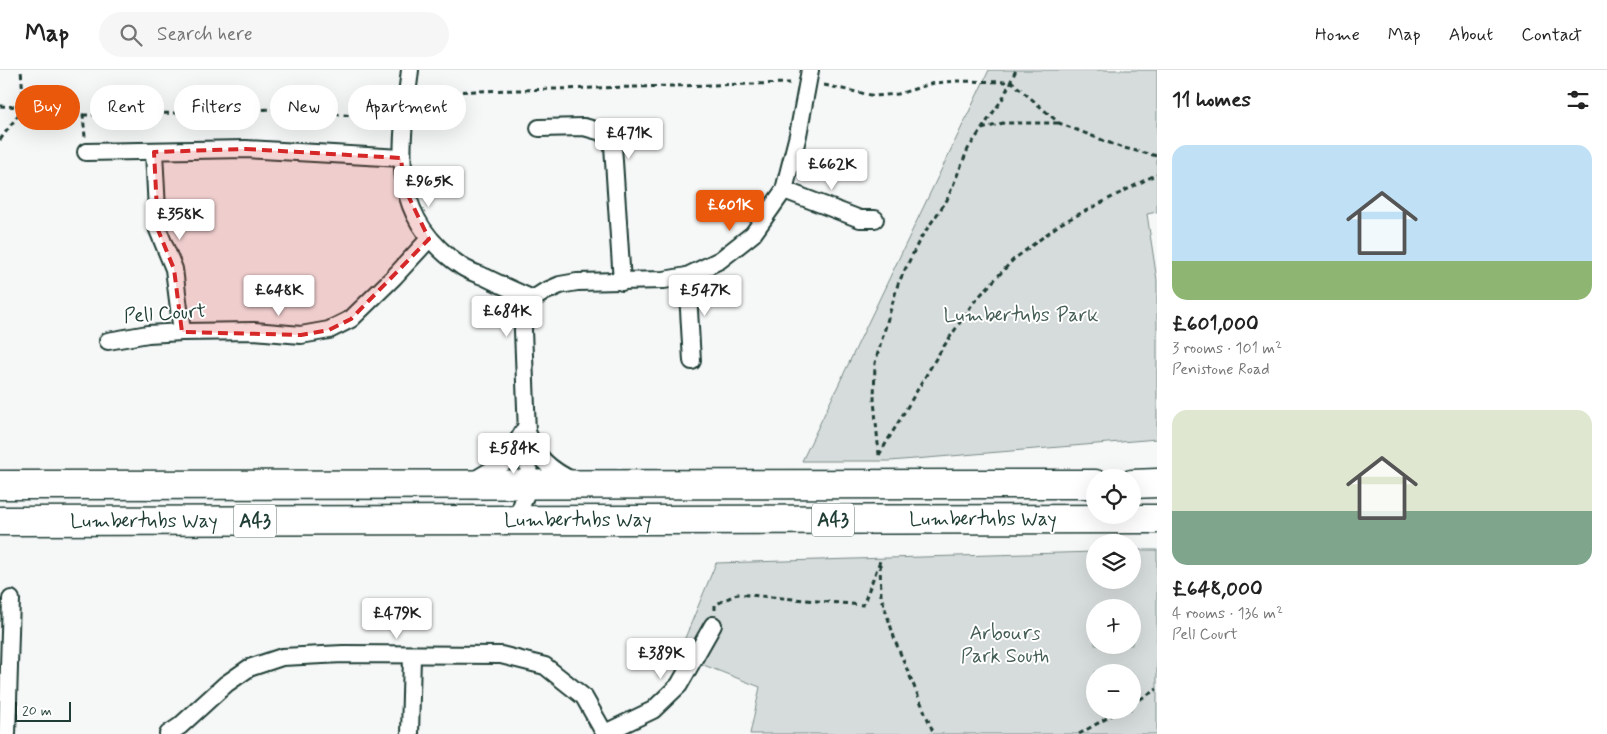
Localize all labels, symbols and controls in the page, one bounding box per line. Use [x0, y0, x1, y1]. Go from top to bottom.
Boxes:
search box [99, 12, 449, 57]
text: Map [25, 19, 69, 50]
icon: search [117, 21, 145, 49]
text: Search here [157, 22, 253, 47]
text: Home [1315, 23, 1360, 47]
text: Map [1388, 23, 1421, 47]
text: About [1449, 23, 1493, 47]
text: Contact [1521, 23, 1582, 47]
chip: Buy [15, 85, 80, 130]
chip: Rent [90, 85, 164, 130]
chip: Filters [174, 85, 260, 130]
chip: New [270, 85, 338, 130]
chip: Apartment [348, 85, 466, 130]
text: 11 homes [1172, 86, 1251, 114]
icon: filters [1564, 86, 1592, 114]
pin: £471K [594, 118, 664, 160]
text: £471K [606, 123, 652, 144]
pin: £662K [797, 148, 867, 191]
text: £662K [807, 154, 857, 175]
pin: £965K [394, 166, 464, 208]
text: £965K [405, 171, 453, 192]
icon: home [1337, 178, 1427, 268]
pin: £601K [695, 190, 765, 232]
text: £601K [707, 195, 753, 216]
pin: £358K [145, 198, 215, 241]
text: £358K [157, 204, 203, 225]
pin: £648K [244, 274, 314, 317]
pin: £547K [670, 274, 740, 317]
text: £648K [254, 280, 304, 301]
text: £547K [680, 280, 730, 301]
pin: £684K [472, 296, 542, 338]
street label: Pell Court [123, 298, 207, 330]
text: £684K [483, 301, 531, 322]
park label: Lumbertubs Park [944, 302, 1098, 329]
text: £601,000 [1172, 310, 1259, 338]
text: 3 rooms · 101 m² [1172, 338, 1282, 359]
text: Penistone Road [1172, 359, 1270, 380]
pin: £584K [479, 432, 549, 475]
text: £584K [489, 438, 539, 459]
icon: home [1337, 443, 1427, 533]
map controls [1086, 469, 1141, 719]
button: locate [1086, 469, 1141, 524]
road number: A43 [234, 504, 276, 538]
road number: A43 [812, 504, 854, 536]
street label: Lumbertubs Way [909, 506, 1057, 533]
street label: Lumbertubs Way [504, 507, 652, 534]
street label: Lumbertubs Way [70, 508, 218, 535]
button: layers [1086, 534, 1141, 589]
text: £648,000 [1172, 575, 1263, 603]
pin: £479K [362, 598, 432, 640]
button: + [1086, 599, 1141, 654]
text: £479K [373, 603, 421, 624]
text: 4 rooms · 136 m² [1172, 603, 1283, 624]
park label: Arbours Park South [961, 620, 1049, 670]
text: Pell Court [1172, 624, 1238, 645]
pin: £389K [626, 638, 696, 680]
text: £389K [638, 643, 684, 664]
button: − [1086, 664, 1141, 719]
scale bar [15, 699, 71, 722]
text: 20 m [22, 702, 52, 720]

